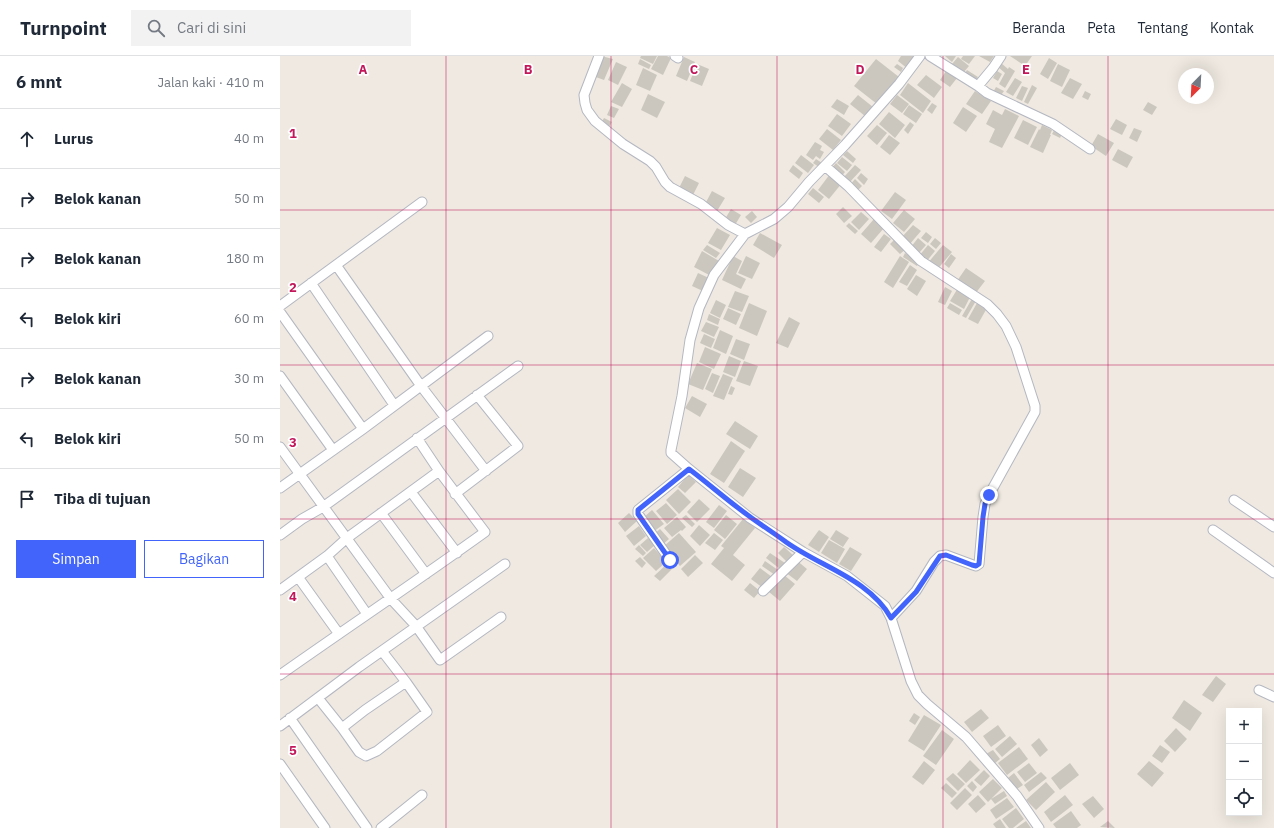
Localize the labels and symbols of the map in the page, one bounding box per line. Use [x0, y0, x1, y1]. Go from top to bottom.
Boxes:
text: A [359, 61, 368, 78]
text: B [524, 61, 533, 78]
text: C [690, 61, 699, 78]
text: D [855, 61, 865, 78]
text: E [1022, 61, 1030, 78]
north arrow [1178, 68, 1214, 104]
text: 1 [289, 125, 297, 142]
text: 2 [289, 279, 297, 296]
text: 3 [289, 434, 297, 451]
route end [980, 486, 998, 504]
route start [661, 551, 679, 569]
text: 4 [289, 588, 297, 605]
text: 5 [289, 742, 297, 759]

